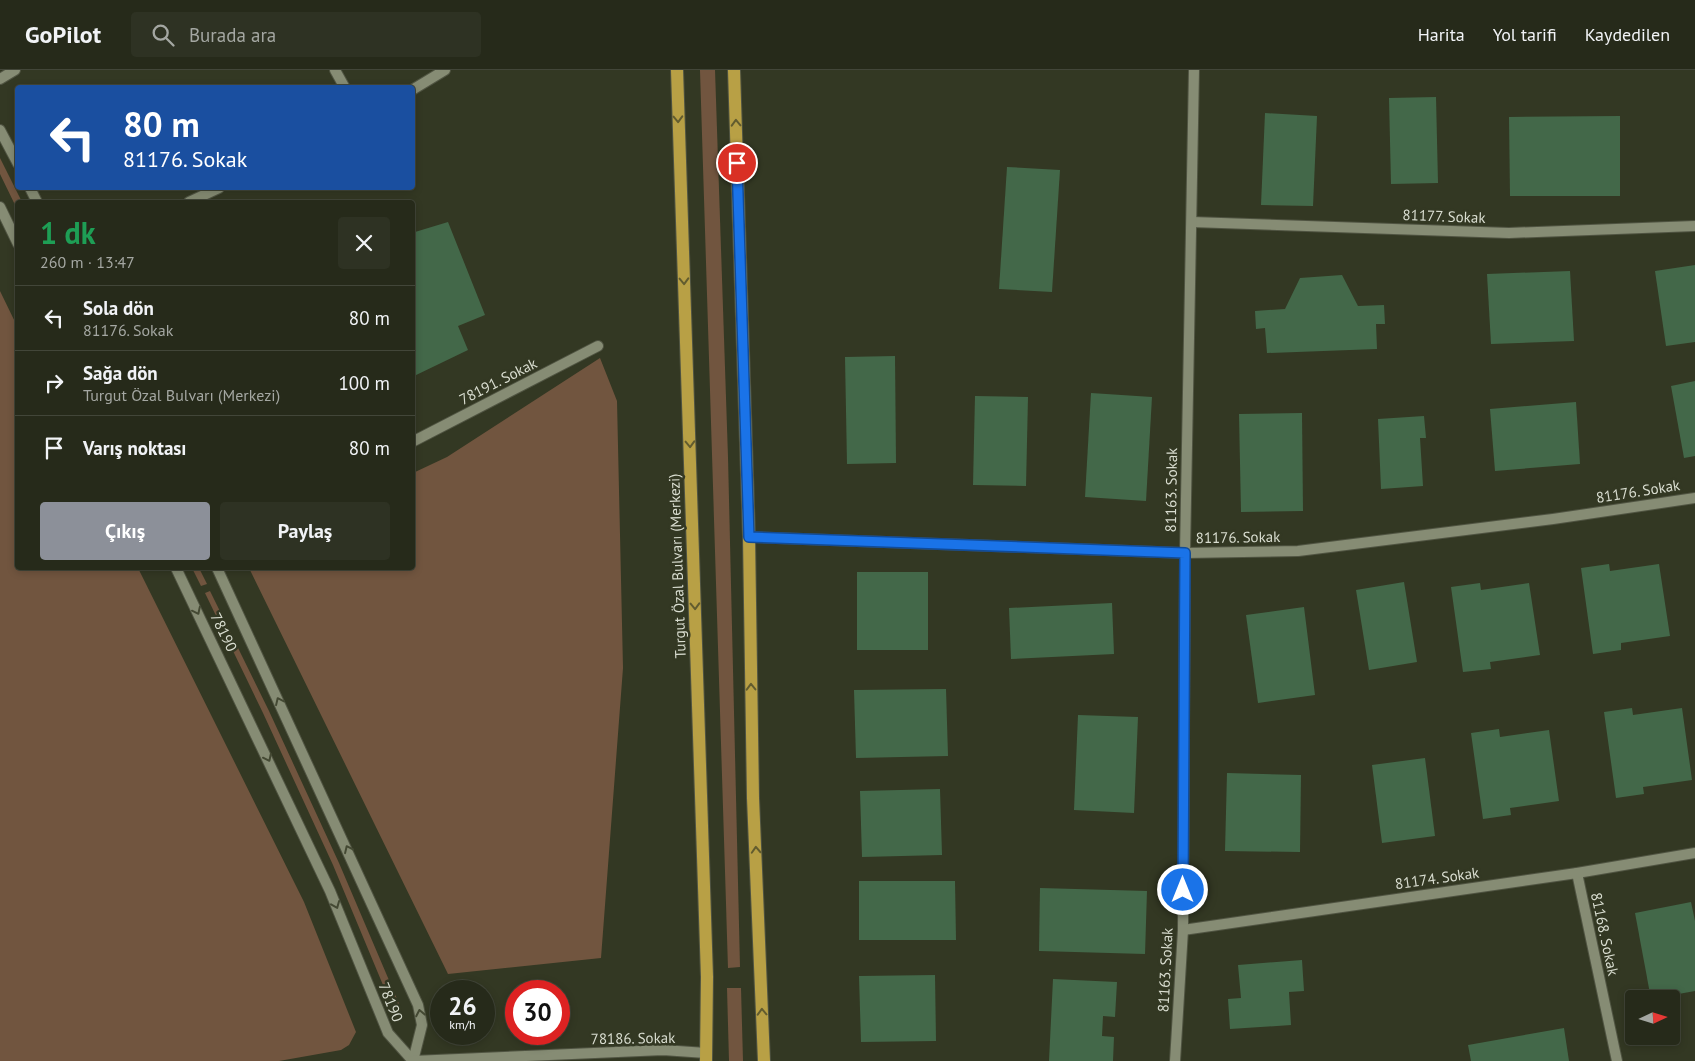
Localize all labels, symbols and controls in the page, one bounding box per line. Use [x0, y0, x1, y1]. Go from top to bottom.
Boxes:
search box [131, 12, 481, 57]
text: GoPilot [25, 19, 101, 50]
icon: search [149, 21, 177, 49]
text: Burada ara [189, 23, 276, 47]
text: Harita [1418, 23, 1465, 46]
text: Yol tarifi [1493, 23, 1557, 46]
text: Kaydedilen [1585, 23, 1670, 46]
text: 80 m [123, 101, 200, 147]
icon: left [40, 105, 105, 170]
one-way arrow [673, 115, 684, 123]
one-way arrow [731, 118, 741, 126]
pin [716, 142, 758, 184]
text: 81176. Sokak [123, 145, 247, 173]
icon: arrive [723, 149, 751, 177]
street label: 81177. Sokak [1402, 205, 1487, 227]
text: 1 dk [40, 213, 96, 252]
button: close [338, 217, 390, 269]
text: 260 m · 13:47 [40, 252, 135, 272]
one-way arrow [679, 277, 690, 285]
text: Sola dön [83, 296, 154, 320]
icon: left [40, 304, 68, 332]
text: 80 m [349, 306, 390, 330]
text: 81176. Sokak [83, 320, 173, 340]
street label: 78191. Sokak [456, 353, 541, 409]
text: Sağa dön [83, 361, 158, 385]
icon: right [40, 369, 68, 397]
text: 100 m [338, 371, 390, 395]
text: Turgut Özal Bulvarı (Merkezi) [83, 385, 280, 405]
icon: arrive [40, 434, 68, 462]
text: Varış noktası [83, 436, 186, 460]
text: 80 m [349, 436, 390, 460]
one-way arrow [684, 440, 695, 448]
street label: 81163. Sokak [1161, 447, 1181, 533]
street label: Turgut Özal Bulvarı (Merkezi) [664, 473, 690, 659]
street label: 81176. Sokak [1595, 475, 1682, 507]
button: Çıkış [40, 502, 210, 560]
button: Paylaş [220, 502, 390, 560]
street label: 81176. Sokak [1195, 527, 1281, 547]
one-way arrow [689, 602, 700, 610]
one-way arrow [191, 606, 202, 615]
street label: 78190 [206, 609, 242, 655]
one-way arrow [746, 683, 757, 691]
one-way arrow [276, 698, 286, 707]
one-way arrow [262, 753, 272, 762]
one-way arrow [343, 845, 354, 854]
one-way arrow [750, 846, 761, 854]
position arrow [1156, 863, 1208, 915]
street label: 81174. Sokak [1394, 863, 1481, 893]
street label: 81168. Sokak [1587, 891, 1623, 978]
one-way arrow [330, 900, 340, 909]
street label: 81163. Sokak [1153, 926, 1177, 1013]
street label: 78190 [375, 979, 407, 1025]
speed limit sign: 30 [505, 980, 570, 1045]
text: 26 [448, 990, 477, 1022]
north arrow [1625, 990, 1680, 1045]
map controls [1625, 990, 1680, 1045]
one-way arrow [757, 1008, 768, 1016]
one-way arrow [415, 1009, 426, 1018]
text: km/h [449, 1017, 476, 1032]
street label: 78186. Sokak [590, 1028, 676, 1048]

